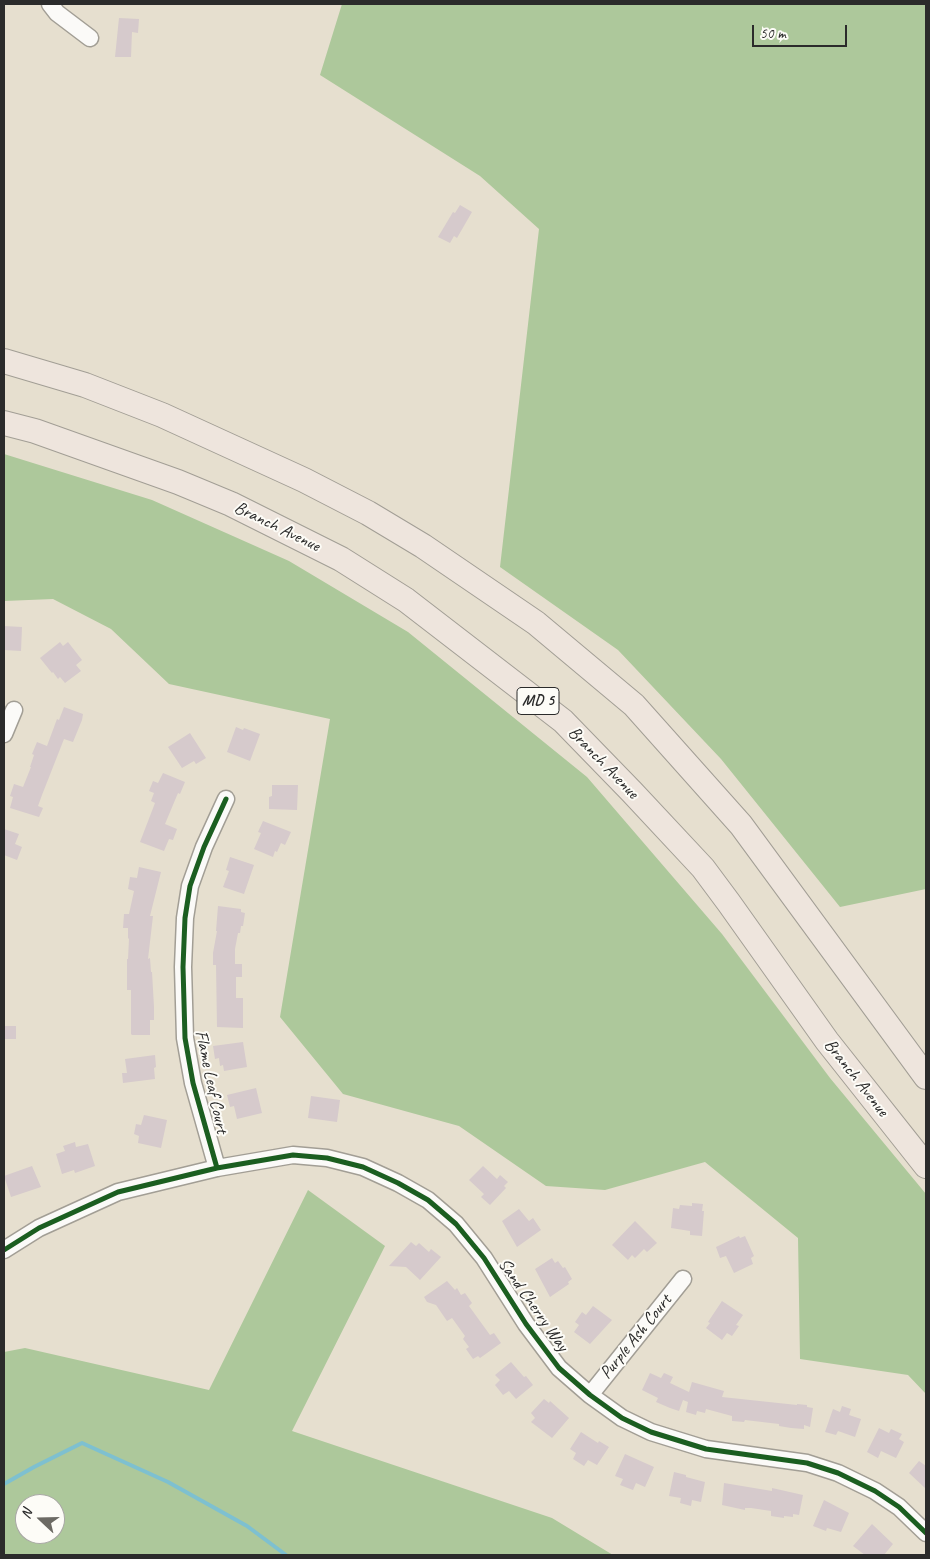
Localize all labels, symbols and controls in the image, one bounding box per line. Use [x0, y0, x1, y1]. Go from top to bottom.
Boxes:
scale bar [755, 15, 850, 47]
text: 50 m [760, 24, 786, 43]
street label: Branch Avenue [231, 497, 323, 557]
road number: MD 5 [517, 688, 559, 714]
street label: Branch Avenue [563, 722, 643, 804]
street label: Flame Leaf Court [190, 1028, 232, 1136]
street label: Branch Avenue [819, 1035, 893, 1121]
street label: Sand Cherry Way [493, 1254, 573, 1356]
street label: Purple Ash Court [595, 1290, 677, 1384]
north arrow [15, 1494, 65, 1544]
text: N [17, 1507, 36, 1521]

